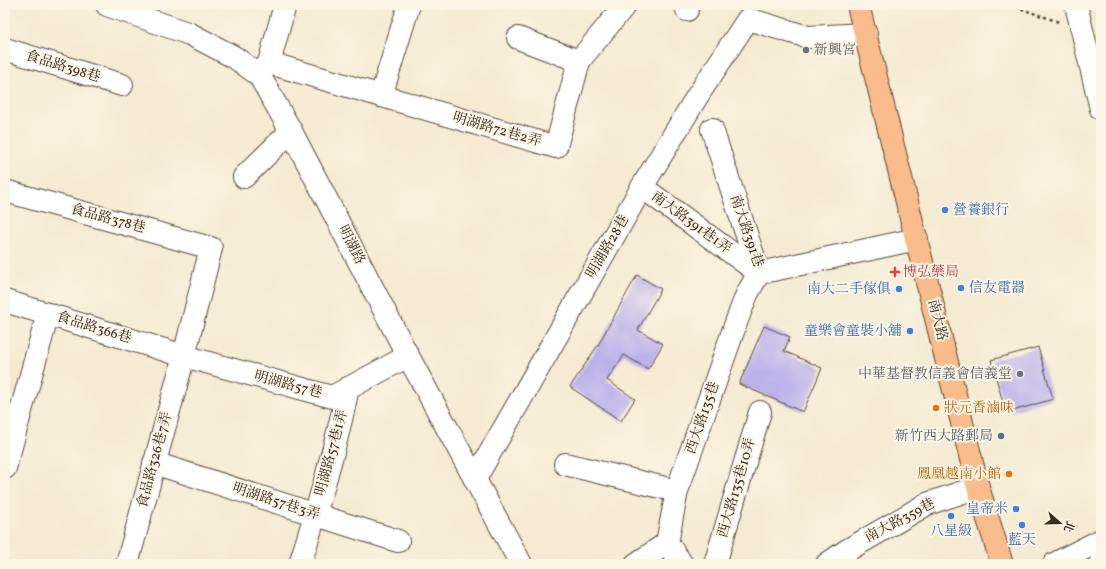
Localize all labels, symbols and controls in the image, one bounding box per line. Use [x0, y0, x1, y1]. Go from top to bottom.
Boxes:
place label: 新興宮 [814, 41, 856, 60]
marker: 新興宮 [801, 45, 811, 55]
street label: 食品路398巷 [23, 47, 103, 87]
street label: 明湖路72巷2弄 [450, 108, 544, 152]
street label: 南大路391巷1弄 [647, 187, 735, 259]
street label: 南大路391巷 [725, 192, 767, 270]
street label: 食品路378巷 [69, 200, 147, 238]
place label: 營養銀行 [953, 201, 1009, 220]
marker: 營養銀行 [940, 205, 950, 215]
street label: 明湖路28巷 [582, 212, 634, 282]
street label: 明湖路 [333, 222, 369, 268]
place label: 博弘藥局 [903, 263, 959, 282]
marker: 博弘藥局 [890, 267, 900, 277]
place label: 信友電器 [969, 279, 1025, 298]
place label: 南大二手傢俱 [807, 280, 891, 299]
marker: 信友電器 [956, 283, 966, 293]
marker: 南大二手傢俱 [894, 284, 904, 294]
street label: 南大路 [923, 297, 951, 343]
street label: 食品路366巷 [54, 308, 134, 348]
place label: 童樂會童裝小舖 [804, 322, 902, 341]
marker: 童樂會童裝小舖 [905, 326, 915, 336]
place label: 中華基督教信義會信義堂 [858, 365, 1012, 384]
street label: 明湖路57巷 [252, 367, 324, 403]
marker: 中華基督教信義會信義堂 [1015, 369, 1025, 379]
street label: 西大路135巷 [682, 379, 724, 457]
place label: 狀元香滷味 [944, 399, 1014, 418]
marker: 狀元香滷味 [931, 403, 941, 413]
street label: 明湖路57巷1弄 [311, 408, 353, 498]
street label: 食品路326巷7弄 [133, 410, 177, 510]
place label: 新竹西大路郵局 [895, 427, 993, 446]
marker: 新竹西大路郵局 [996, 431, 1006, 441]
street label: 西大路135巷10弄 [714, 436, 760, 540]
place label: 鳳凰越南小館 [917, 465, 1001, 484]
marker: 鳳凰越南小館 [1004, 469, 1014, 479]
street label: 明湖路57巷3弄 [230, 479, 322, 525]
street label: 南大路359巷 [862, 495, 938, 547]
place label: 皇帝米 [966, 500, 1008, 519]
north arrow [1040, 503, 1080, 543]
marker: 皇帝米 [1011, 504, 1021, 514]
marker: 八星級 [946, 511, 956, 521]
text: 北 [1059, 518, 1077, 534]
marker: 藍天 [1017, 520, 1027, 530]
place label: 八星級 [930, 522, 972, 541]
place label: 藍天 [1008, 531, 1036, 550]

